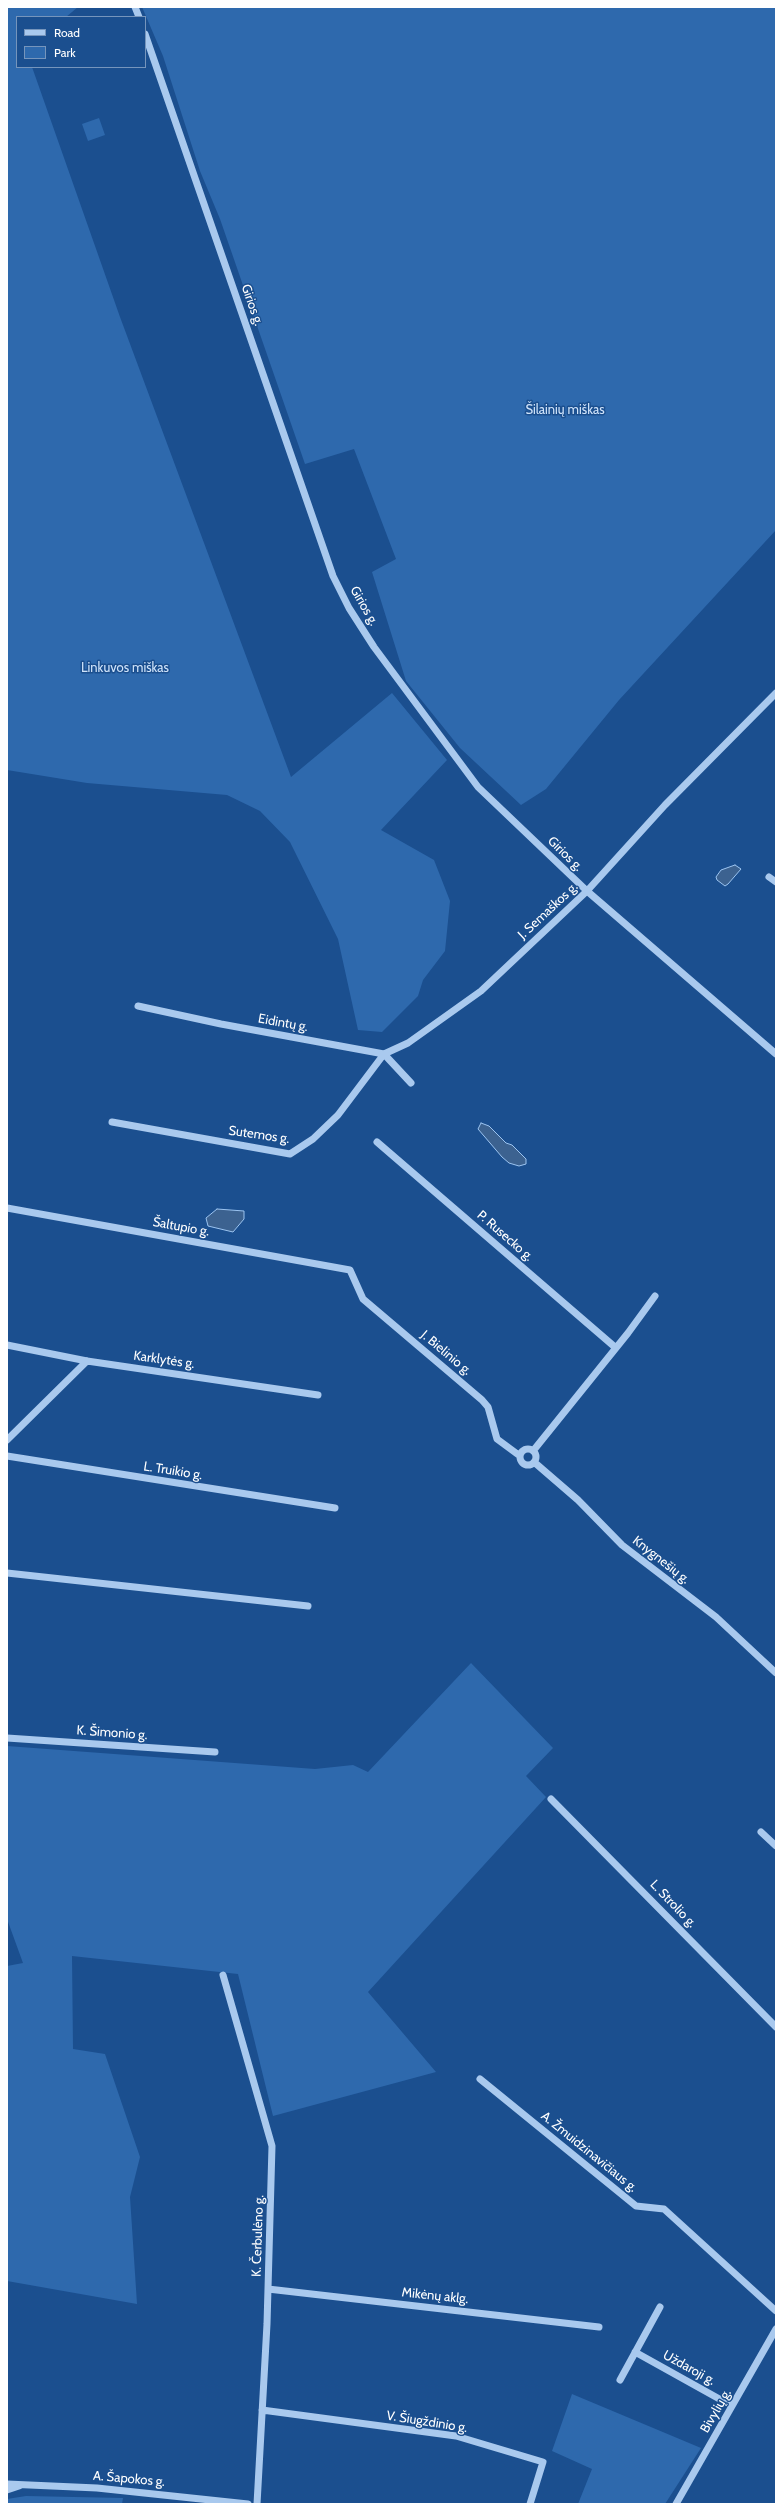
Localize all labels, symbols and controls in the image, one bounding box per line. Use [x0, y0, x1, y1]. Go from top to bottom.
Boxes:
legend [16, 16, 146, 68]
text: Road [54, 25, 80, 40]
text: Park [54, 45, 76, 60]
street label: Girios g. [238, 282, 266, 328]
park label: Šilainių miškas [525, 402, 605, 418]
street label: Girios g. [347, 584, 381, 628]
park label: Linkuvos miškas [81, 660, 169, 676]
street label: Girios g. [544, 833, 586, 875]
street label: J. Semaškos g. [515, 879, 581, 943]
street label: Eidintų g. [257, 1011, 309, 1035]
street label: Sutemos g. [228, 1123, 290, 1147]
street label: P. Rusecko g. [474, 1207, 536, 1265]
street label: Šaltupio g. [151, 1214, 211, 1240]
street label: J. Bielinio g. [418, 1327, 474, 1379]
street label: Karklytės g. [132, 1348, 196, 1372]
street label: L. Truikio g. [142, 1459, 204, 1483]
street label: Knygnešių g. [629, 1533, 693, 1587]
street label: K. Šimonio g. [76, 1723, 148, 1743]
street label: L. Strolio g. [647, 1877, 699, 1931]
street label: A. Žmuidzinavičiaus g. [538, 2108, 640, 2196]
street label: K. Čerbulėno g. [249, 2195, 267, 2277]
street label: Mikėnų aklg. [401, 2285, 469, 2307]
street label: Uždaroji g. [660, 2347, 718, 2389]
street label: Bivylių g. [697, 2386, 735, 2436]
street label: V. Šiugždinio g. [385, 2408, 469, 2436]
street label: A. Šapokos g. [92, 2468, 166, 2490]

